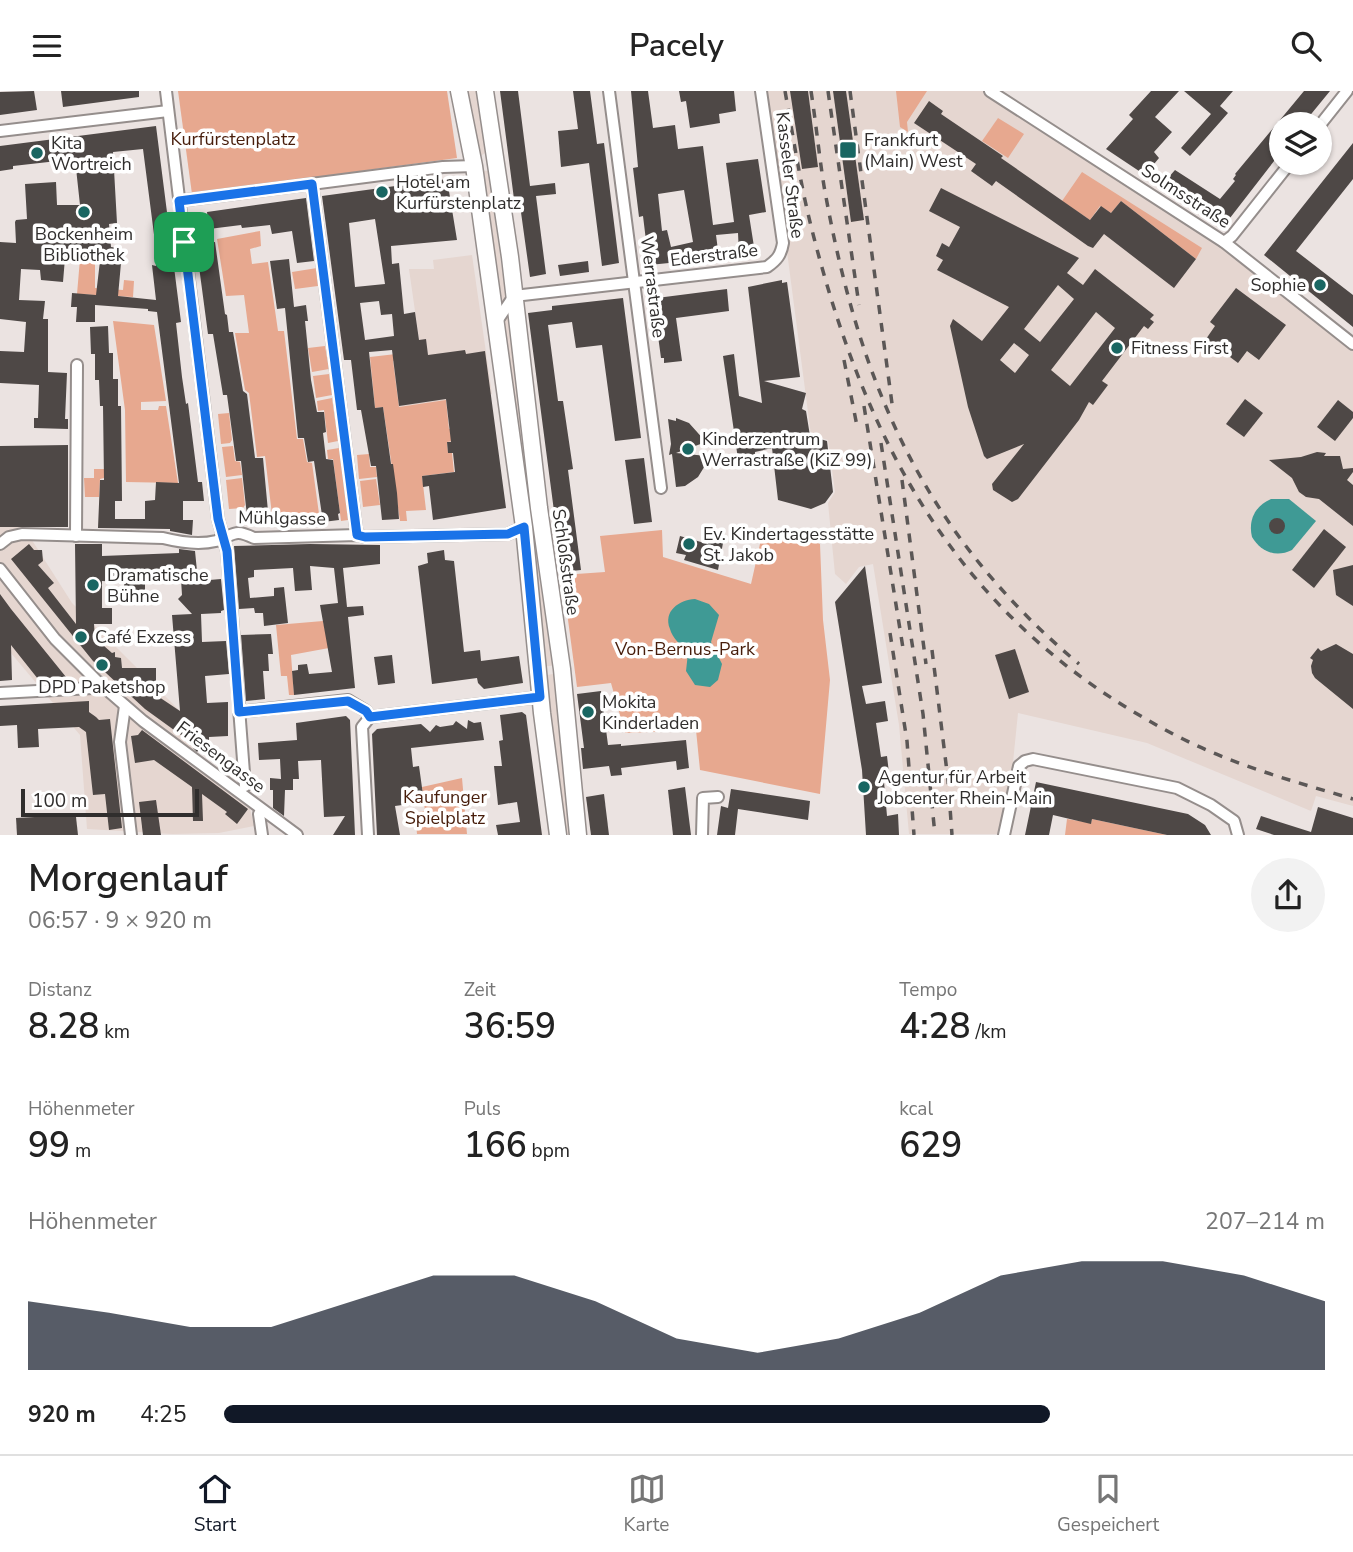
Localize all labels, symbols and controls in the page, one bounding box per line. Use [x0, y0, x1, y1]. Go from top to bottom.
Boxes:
text: Pacely [629, 24, 724, 67]
icon: menu [28, 27, 66, 65]
icon: search [1287, 27, 1325, 65]
street label: Kasseler Straße [770, 110, 810, 240]
map controls [1269, 112, 1332, 175]
button: layers [1269, 112, 1332, 175]
park label: Kurfürstenplatz [170, 127, 296, 151]
place label: Frankfurt (Main) West [864, 128, 963, 173]
place label: Kita Wortreich [51, 131, 132, 176]
marker: Frankfurt (Main) West [838, 140, 858, 160]
marker: Kita Wortreich [29, 145, 45, 161]
street label: Solmsstraße [1137, 158, 1235, 234]
place label: Hotel am Kurfürstenplatz [396, 170, 521, 215]
marker: Hotel am Kurfürstenplatz [374, 184, 390, 200]
marker: Bockenheim Bibliothek [76, 204, 92, 220]
pin [154, 212, 214, 272]
place label: Bockenheim Bibliothek [35, 222, 133, 267]
icon: arrive [165, 223, 203, 261]
street label: Werrastraße [635, 235, 671, 339]
street label: Ederstraße [669, 238, 759, 272]
place label: Sophie [1250, 273, 1306, 297]
marker: Sophie [1312, 277, 1328, 293]
place label: Fitness First [1131, 336, 1229, 360]
marker: Fitness First [1109, 340, 1125, 356]
place label: Kinderzentrum Werrastraße (KiZ 99) [702, 427, 872, 472]
marker: Kinderzentrum Werrastraße (KiZ 99) [680, 441, 696, 457]
street label: Mühlgasse [238, 505, 326, 531]
street label: Schloßstraße [547, 507, 585, 617]
place label: Ev. Kindertagesstätte St. Jakob [703, 522, 874, 567]
marker: Ev. Kindertagesstätte St. Jakob [681, 536, 697, 552]
place label: Dramatische Bühne [107, 563, 208, 608]
marker: Dramatische Bühne [85, 577, 101, 593]
place label: Café Exzess [95, 625, 191, 649]
marker: Café Exzess [73, 629, 89, 645]
park label: Von-Bernus-Park [614, 637, 756, 661]
marker: DPD Paketshop [94, 657, 110, 673]
place label: DPD Paketshop [38, 675, 166, 699]
place label: Mokita Kinderladen [602, 690, 699, 735]
marker: Mokita Kinderladen [580, 704, 596, 720]
street label: Friesengasse [172, 716, 270, 798]
place label: Agentur für Arbeit Jobcenter Rhein-Main [877, 765, 1052, 810]
marker: Agentur für Arbeit Jobcenter Rhein-Main [856, 779, 872, 795]
scale bar [21, 785, 200, 817]
park label: Kaufunger Spielplatz [403, 785, 487, 830]
text: 100 m [32, 788, 87, 814]
text: Morgenlauf [28, 853, 228, 904]
button: share [1251, 858, 1325, 932]
text: 06:57 · 9 × 920 m [28, 905, 212, 936]
text: Distanz [28, 977, 92, 1003]
text: Zeit [464, 977, 496, 1003]
text: Tempo [899, 977, 957, 1003]
text: 8.28 [28, 1003, 99, 1050]
text: 36:59 [464, 1003, 556, 1050]
text: 4:28 [899, 1003, 971, 1050]
text: km [99, 1019, 130, 1045]
text: /km [971, 1019, 1007, 1045]
text: Höhenmeter [28, 1096, 135, 1122]
text: Puls [464, 1096, 501, 1122]
text: kcal [899, 1096, 933, 1122]
text: 99 [28, 1122, 70, 1169]
text: 166 [464, 1122, 527, 1169]
text: 629 [899, 1122, 962, 1169]
text: m [70, 1138, 91, 1164]
text: bpm [527, 1138, 570, 1164]
text: Höhenmeter [28, 1206, 157, 1237]
text: 207–214 m [1205, 1206, 1325, 1237]
text: 920 m [28, 1399, 96, 1430]
text: 4:25 [140, 1399, 187, 1430]
tab: Start [194, 1470, 236, 1538]
tab: Karte [624, 1470, 669, 1538]
tab: Gespeichert [1057, 1470, 1159, 1538]

